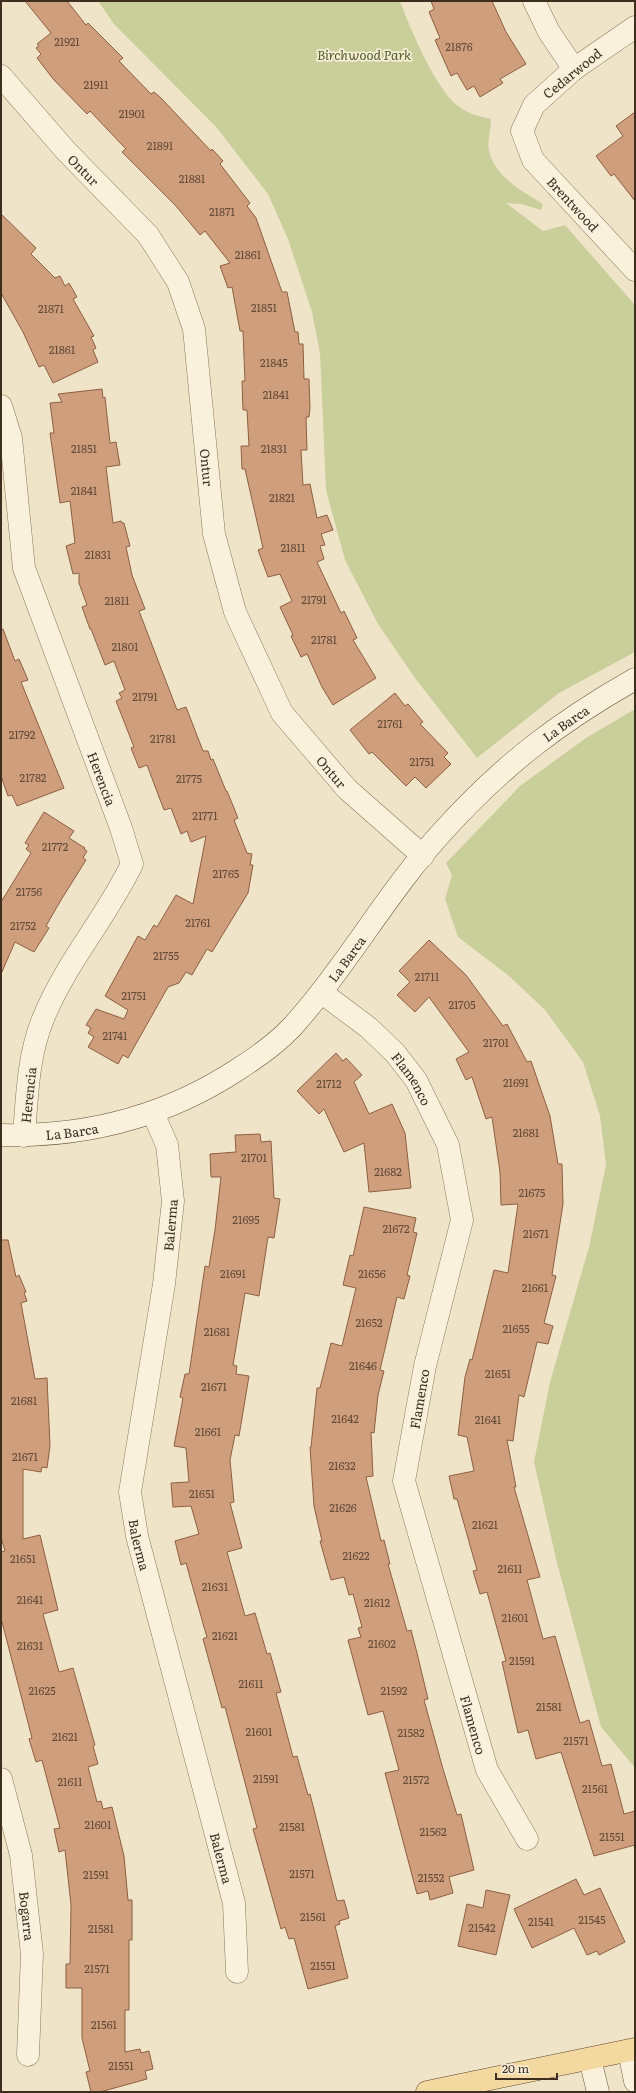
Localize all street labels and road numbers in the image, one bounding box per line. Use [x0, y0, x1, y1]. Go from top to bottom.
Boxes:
street label: Cedarwood [538, 43, 606, 103]
street label: Ontur [64, 149, 105, 190]
street label: Brentwood [543, 172, 604, 235]
street label: Ontur [196, 448, 219, 488]
street label: La Barca [538, 700, 592, 746]
street label: Herencia [84, 749, 121, 808]
street label: Ontur [312, 751, 352, 792]
street label: La Barca [323, 932, 369, 986]
street label: Flamenco [388, 1048, 437, 1109]
street label: Herencia [16, 1066, 40, 1124]
street label: La Barca [45, 1118, 100, 1143]
street label: Balerma [158, 1198, 182, 1252]
street label: Flamenco [404, 1367, 434, 1431]
street label: Balerma [125, 1518, 155, 1572]
street label: Flamenco [456, 1693, 492, 1757]
street label: Balerma [206, 1830, 238, 1886]
street label: Bogarra [16, 1890, 40, 1942]

